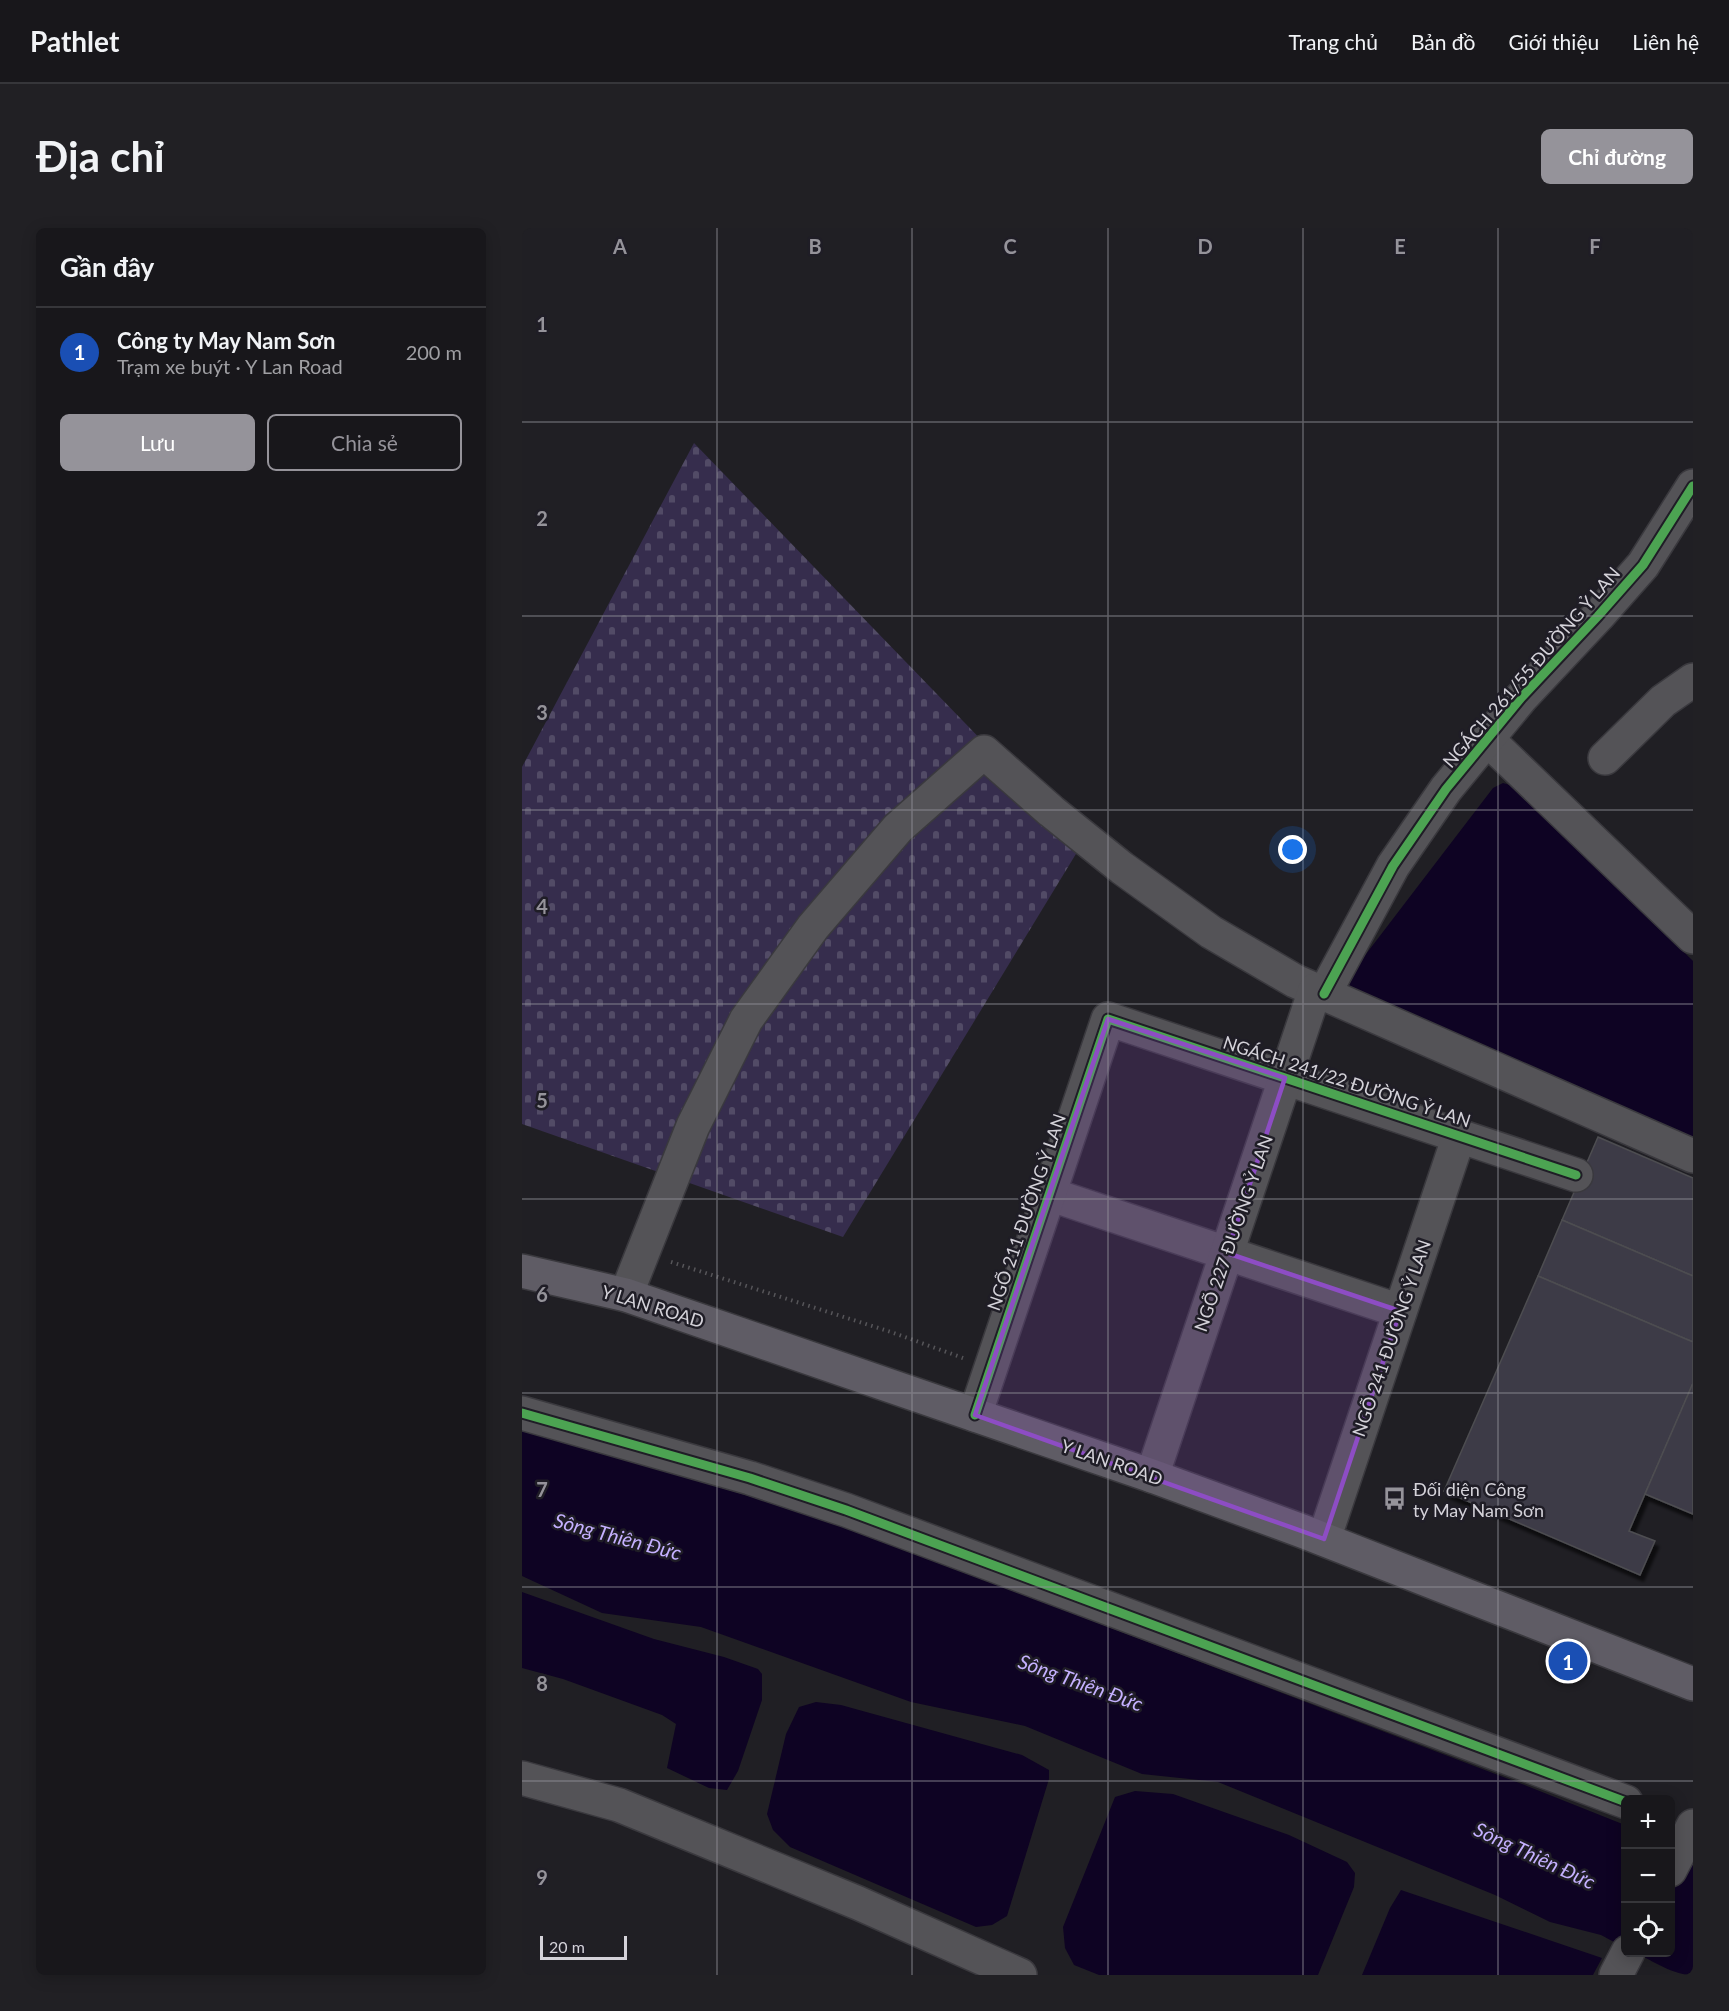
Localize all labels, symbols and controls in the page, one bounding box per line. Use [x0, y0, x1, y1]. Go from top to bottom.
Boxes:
text: Pathlet [30, 24, 119, 58]
text: Trang chủ [1288, 29, 1378, 54]
text: Bản đồ [1411, 29, 1476, 54]
text: Giới thiệu [1509, 29, 1599, 54]
text: Liên hệ [1632, 29, 1699, 54]
button: Chỉ đường [1541, 129, 1693, 184]
text: Địa chỉ [36, 131, 165, 181]
text: A [612, 234, 627, 258]
text: B [808, 234, 822, 258]
text: C [1003, 234, 1017, 258]
text: D [1197, 234, 1213, 258]
text: E [1394, 234, 1406, 258]
text: F [1589, 234, 1601, 258]
text: Gần đây [60, 251, 154, 283]
text: 1 [536, 312, 548, 336]
text: Công ty May Nam Sơn [117, 327, 335, 354]
text: 1 [74, 340, 85, 364]
text: 200 m [406, 340, 462, 364]
text: Trạm xe buýt · Y Lan Road [117, 354, 343, 378]
button: Lưu [60, 414, 255, 471]
button: Chia sẻ [267, 414, 462, 471]
text: 2 [536, 506, 548, 530]
street label: NGÁCH 261/55 ĐƯỜNG Ỷ LAN [1438, 562, 1624, 772]
text: 3 [536, 700, 548, 724]
your location [1278, 835, 1307, 864]
text: 4 [536, 894, 548, 918]
street label: NGÁCH 241/22 ĐƯỜNG Ỷ LAN [1220, 1031, 1474, 1131]
text: 5 [536, 1088, 548, 1112]
street label: NGÕ 211 ĐƯỜNG Ỷ LAN [982, 1111, 1070, 1313]
street label: NGÕ 227 ĐƯỜNG Ỷ LAN [1189, 1132, 1277, 1334]
street label: NGÕ 241 ĐƯỜNG Ỷ LAN [1347, 1237, 1435, 1439]
street label: Y LAN ROAD [599, 1280, 707, 1332]
text: 6 [536, 1282, 548, 1306]
street label: Y LAN ROAD [1058, 1434, 1166, 1490]
text: 7 [536, 1477, 548, 1501]
place label: Đối diện Công ty May Nam Sơn [1413, 1478, 1544, 1521]
bus stop icon: Đối diện Công ty May Nam Sơn [1382, 1486, 1408, 1512]
water label: Sông Thiên Đức [552, 1507, 684, 1565]
pin: 1 [1548, 1638, 1588, 1684]
water label: Sông Thiên Đức [1015, 1648, 1147, 1716]
text: 8 [536, 1671, 548, 1695]
map controls [1621, 1795, 1675, 1957]
button: + [1621, 1795, 1675, 1849]
water label: Sông Thiên Đức [1471, 1816, 1599, 1894]
button: − [1621, 1849, 1675, 1903]
text: 9 [536, 1865, 548, 1889]
button: locate [1621, 1903, 1675, 1957]
scale bar [540, 1933, 627, 1960]
text: 20 m [549, 1937, 585, 1956]

